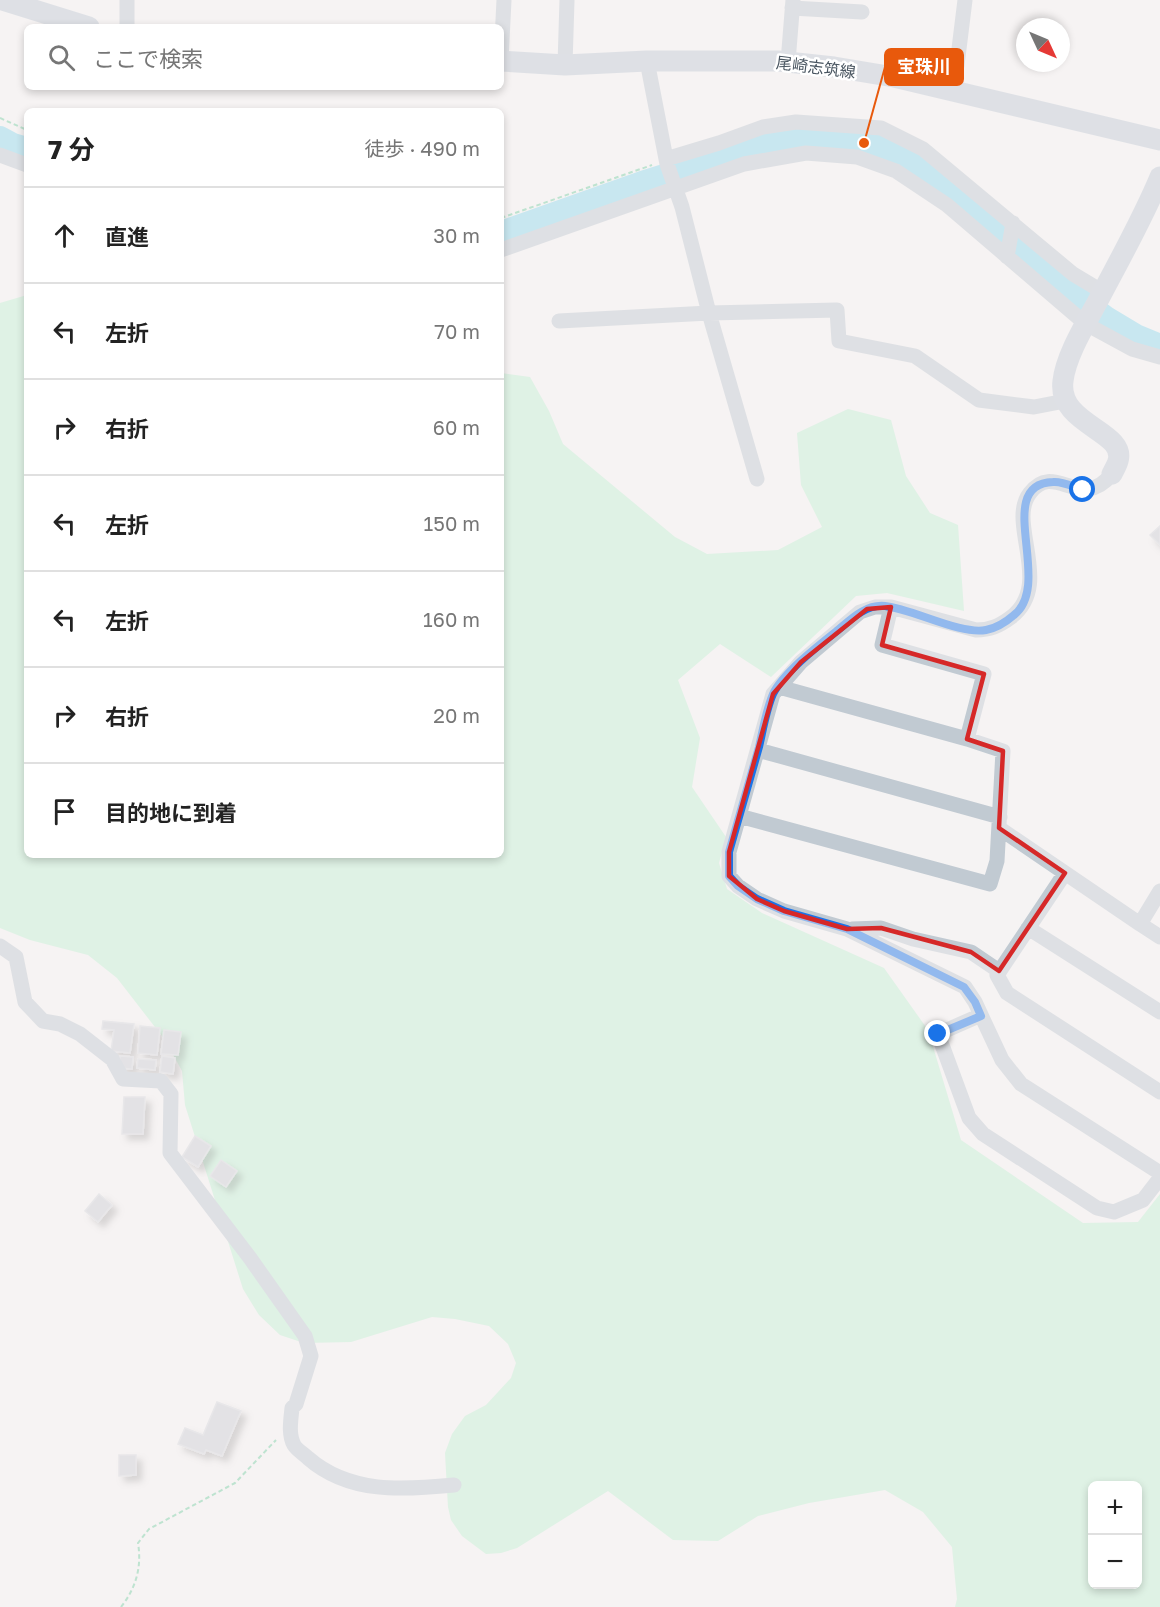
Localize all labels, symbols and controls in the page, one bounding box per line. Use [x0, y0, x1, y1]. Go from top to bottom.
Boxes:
north arrow [1016, 18, 1070, 72]
search box [24, 24, 504, 90]
icon: search [45, 41, 78, 74]
text: ここで検索 [93, 45, 203, 72]
callout: 宝珠川 [885, 49, 963, 85]
street label: 尾崎志筑線 [775, 52, 857, 82]
text: 宝珠川 [897, 55, 951, 77]
text: 7 分 [48, 134, 95, 165]
text: 徒歩 · 490 m [365, 136, 480, 160]
icon: ahead [48, 219, 81, 252]
text: 直進 [105, 223, 149, 250]
text: 30 m [433, 223, 480, 247]
icon: left [48, 315, 81, 348]
text: 左折 [105, 319, 149, 346]
text: 70 m [434, 319, 480, 343]
icon: right [48, 411, 81, 444]
text: 右折 [105, 415, 149, 442]
text: 60 m [433, 415, 480, 439]
route start [1069, 476, 1095, 502]
icon: left [48, 507, 81, 540]
text: 左折 [105, 511, 149, 538]
text: 150 m [424, 511, 480, 535]
icon: left [48, 603, 81, 636]
text: 左折 [105, 607, 149, 634]
text: 160 m [423, 607, 480, 631]
icon: right [48, 699, 81, 732]
text: 右折 [105, 703, 149, 730]
text: 20 m [433, 703, 480, 727]
icon: arrive [48, 795, 81, 828]
text: 目的地に到着 [105, 799, 237, 826]
route end [924, 1020, 950, 1046]
map controls [1088, 1481, 1142, 1589]
button: + [1088, 1481, 1142, 1535]
button: − [1088, 1535, 1142, 1589]

